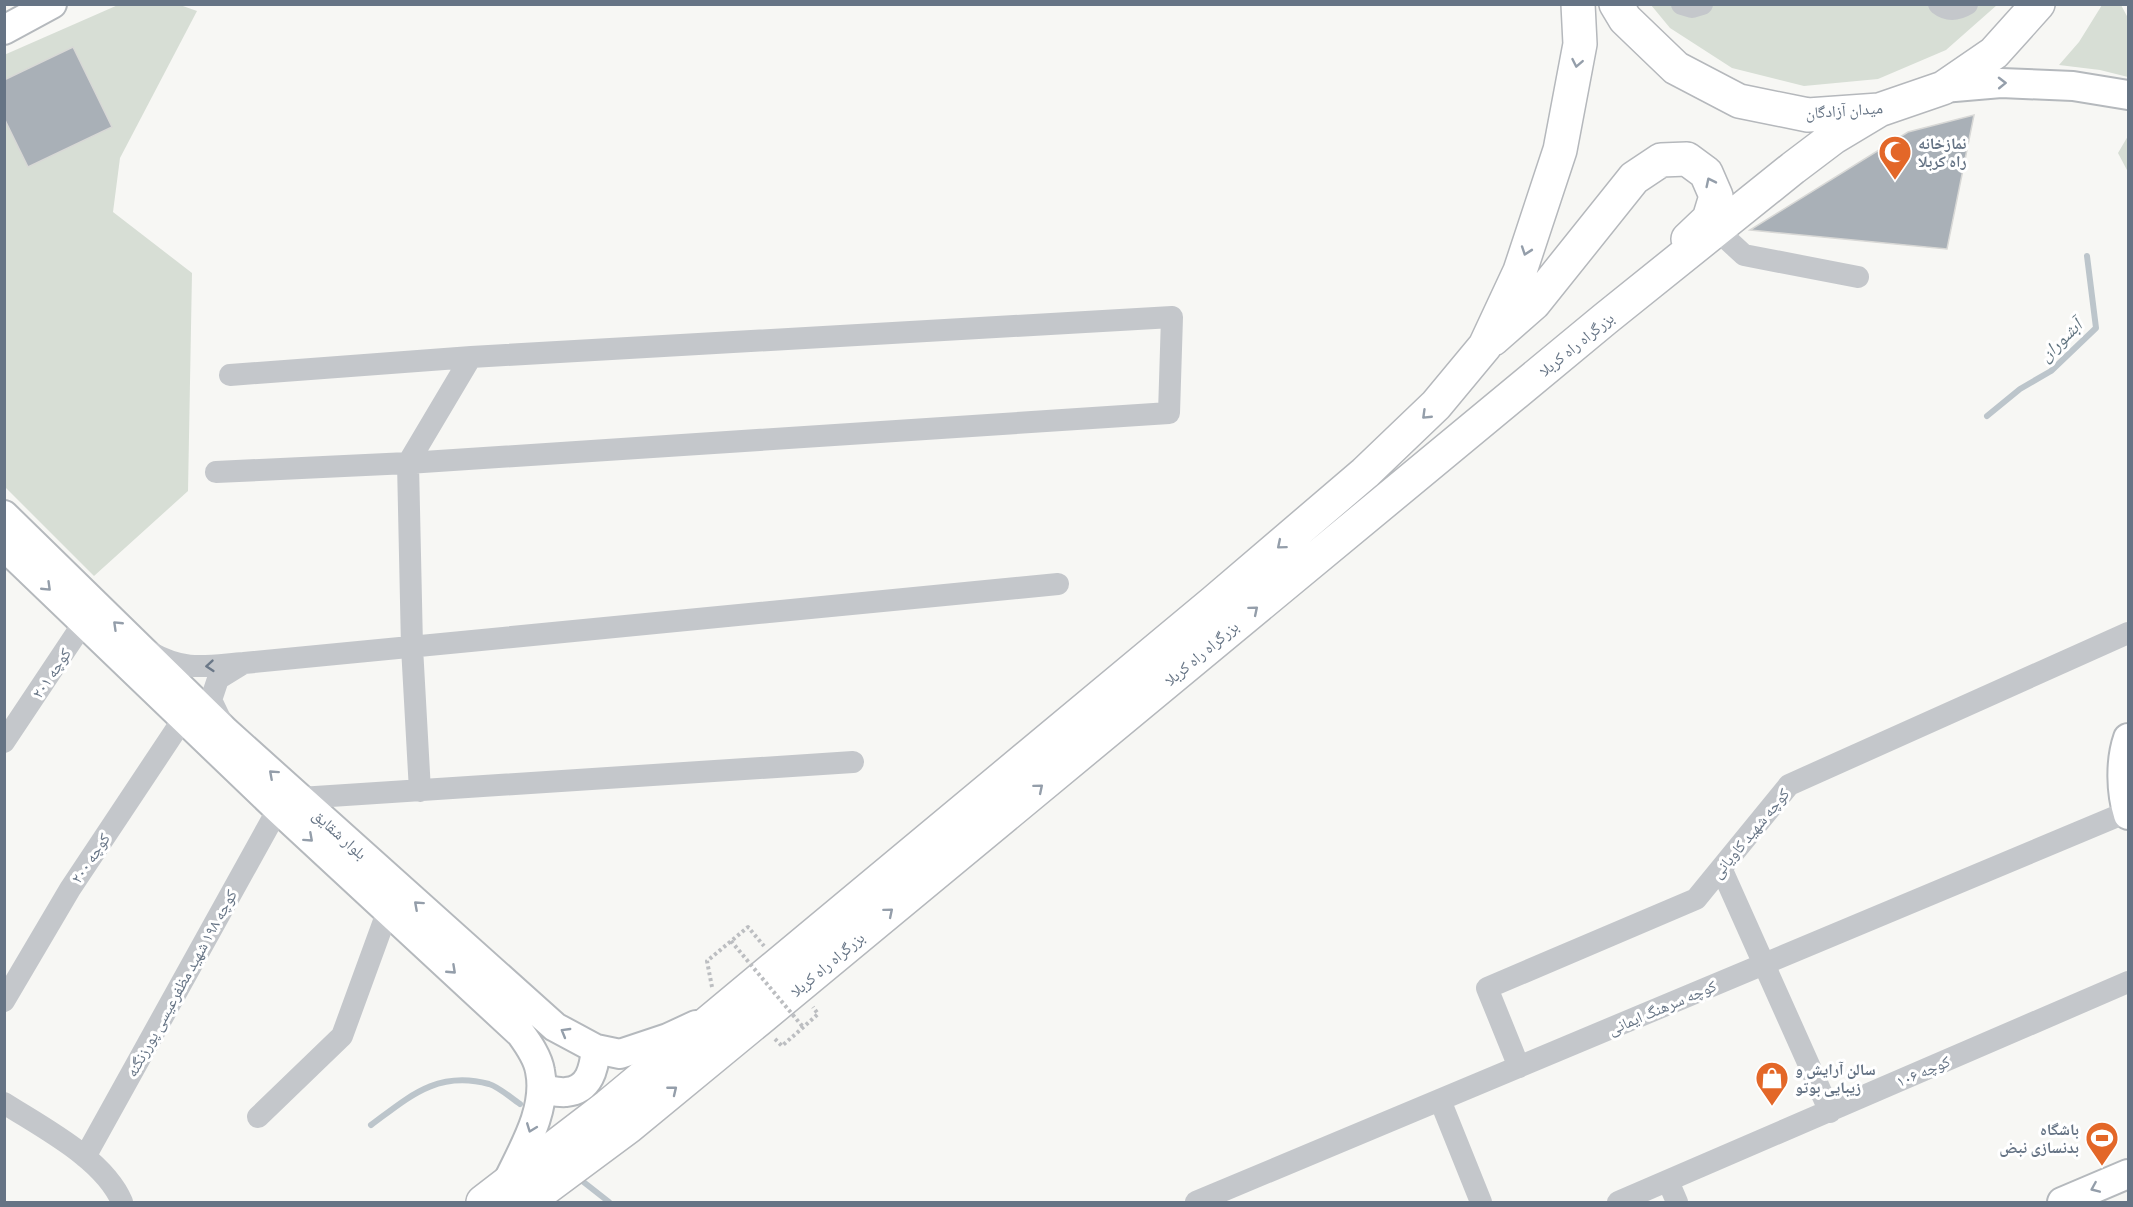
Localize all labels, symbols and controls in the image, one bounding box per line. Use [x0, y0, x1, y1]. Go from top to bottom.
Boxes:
one-way arrow [1571, 57, 1584, 67]
one-way arrow [1997, 77, 2006, 90]
street label: میدان آزادگان [1805, 97, 1884, 124]
place label: نمازخانه راه کربلا [1918, 133, 1967, 171]
mosque icon: نمازخانه راه کربلا [1877, 134, 1913, 181]
one-way arrow [1705, 177, 1717, 188]
one-way arrow [1521, 245, 1534, 256]
street label: بزرگراه راه کربلا [1534, 308, 1618, 380]
water label: آبشوران [2034, 311, 2090, 366]
one-way arrow [1422, 408, 1432, 419]
one-way arrow [1277, 538, 1288, 549]
one-way arrow [40, 580, 50, 591]
one-way arrow [1247, 606, 1258, 617]
street label: بزرگراه راه کربلا [1160, 616, 1242, 690]
one-way arrow [114, 621, 124, 632]
street label: کوچه ۲۰۱ [27, 644, 75, 702]
one-way arrow [205, 659, 214, 672]
one-way arrow [269, 770, 280, 781]
one-way arrow [1032, 784, 1043, 795]
street label: کوچه شهید کاویانی [1707, 784, 1794, 883]
street label: بلوار شقایق [308, 805, 371, 864]
street label: کوچه ۲۰۰ [66, 829, 114, 887]
one-way arrow [302, 831, 313, 842]
street label: کوچه ۱۹۸ شهید مظفرعیسی پورزنگنه [121, 886, 242, 1081]
one-way arrow [415, 901, 425, 912]
one-way arrow [882, 909, 893, 920]
street label: بزرگراه راه کربلا [786, 927, 868, 1001]
one-way arrow [446, 963, 456, 974]
street label: کوچه سرهنگ ایمانی [1605, 975, 1720, 1040]
one-way arrow [561, 1028, 571, 1040]
street label: کوچه ۱۰۶ [1893, 1051, 1953, 1091]
place label: سالن آرایش و زیبایی بوتو [1795, 1059, 1876, 1097]
shop icon: سالن آرایش و زیبایی بوتو [1754, 1060, 1790, 1107]
one-way arrow [666, 1086, 677, 1097]
place label: باشگاه بدنسازی نبض [1999, 1119, 2079, 1157]
sports icon: باشگاه بدنسازی نبض [2084, 1120, 2120, 1167]
one-way arrow [526, 1122, 538, 1133]
one-way arrow [2091, 1181, 2102, 1193]

